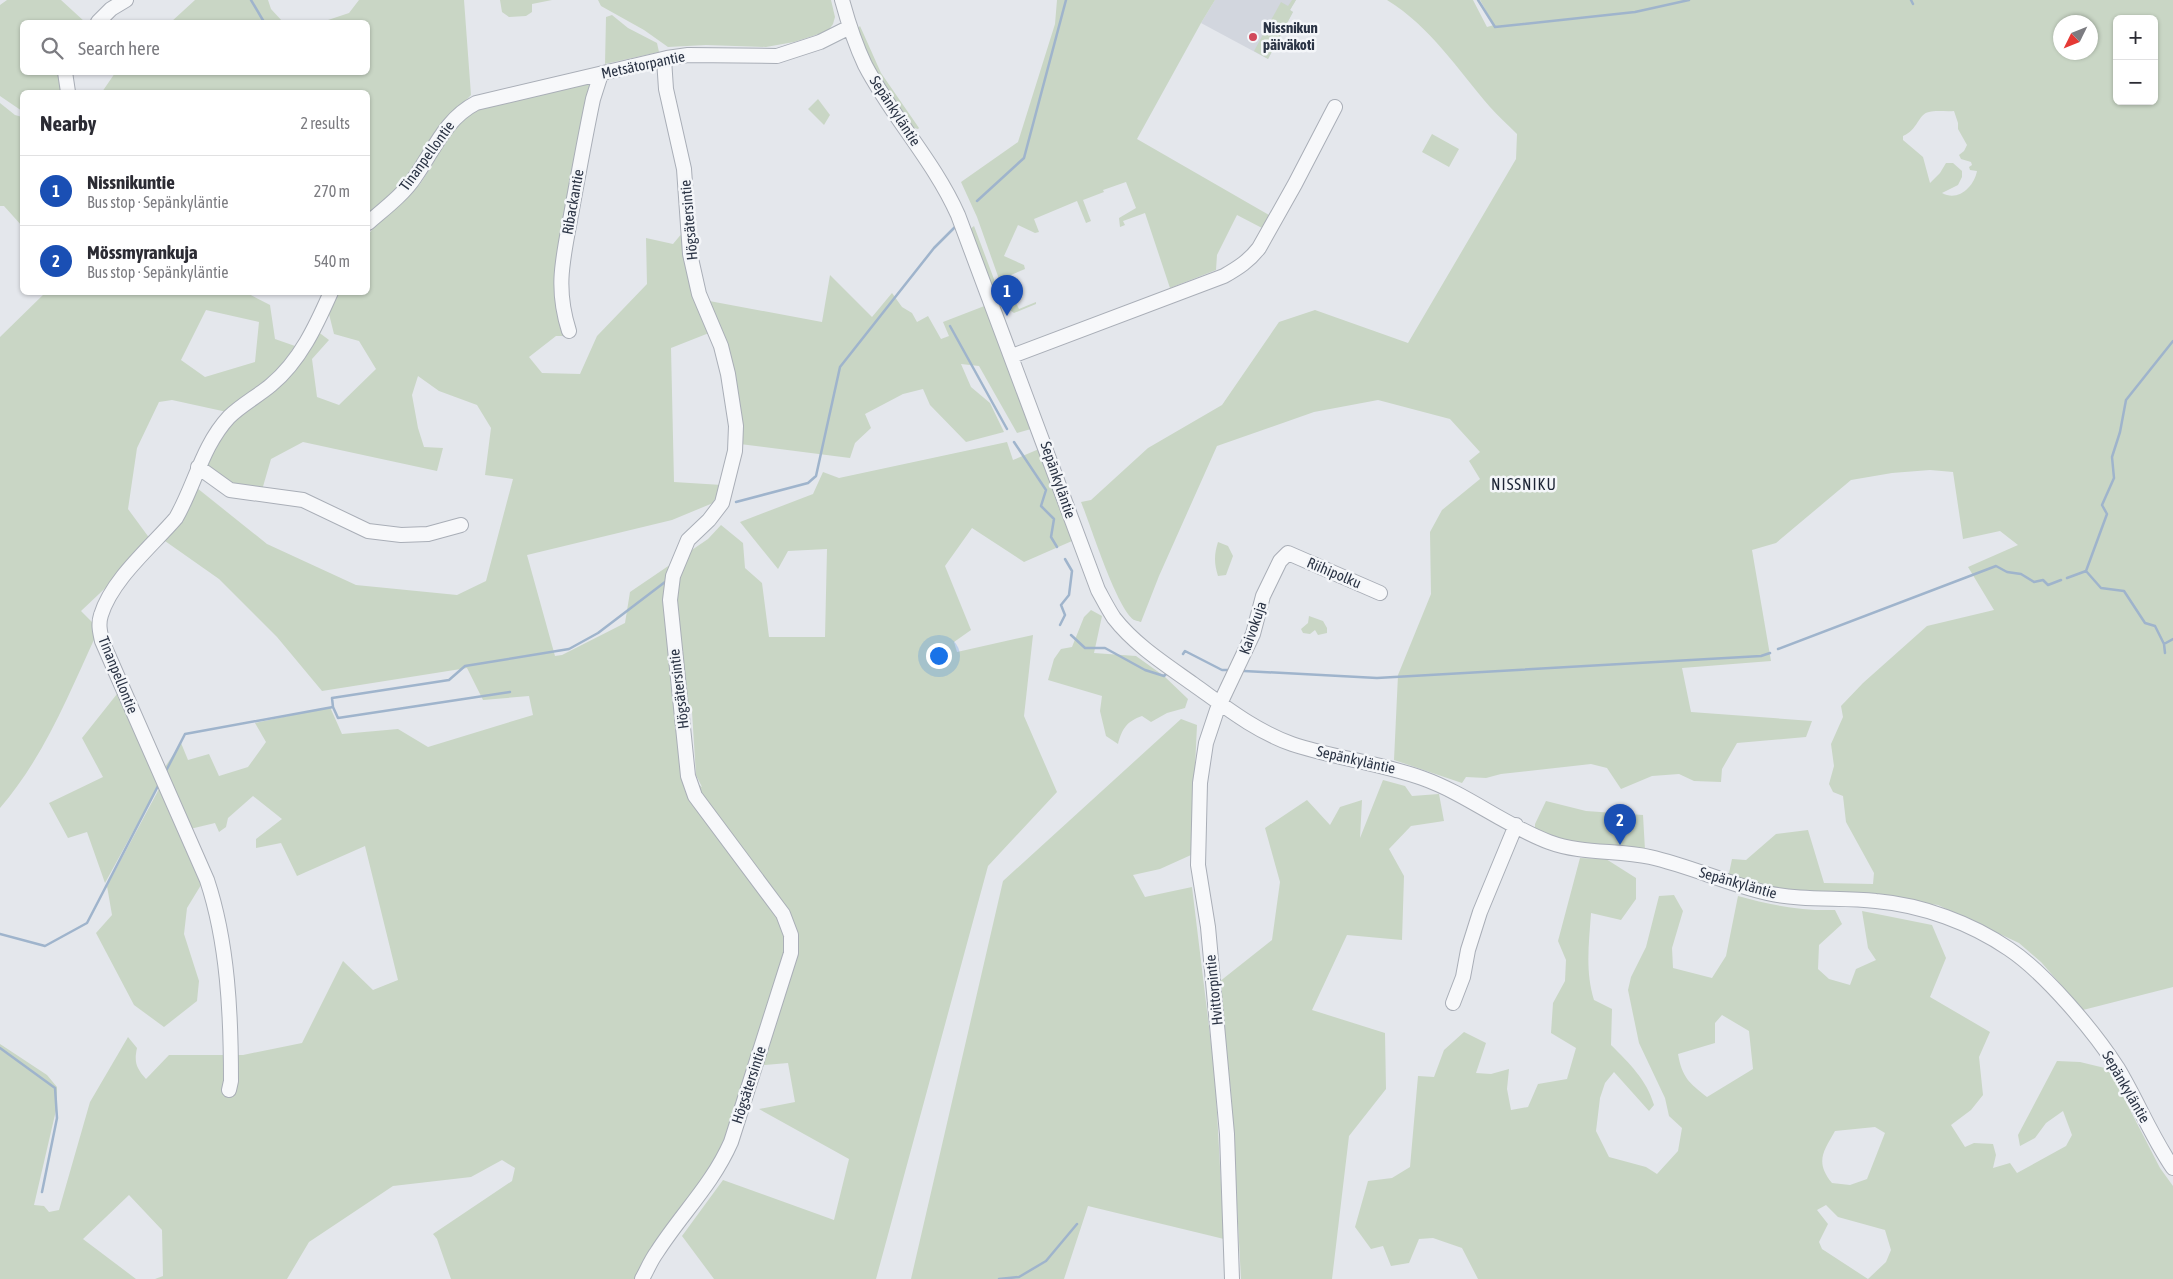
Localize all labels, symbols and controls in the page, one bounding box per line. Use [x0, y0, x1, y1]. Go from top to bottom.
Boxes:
north arrow [2053, 15, 2098, 60]
map controls [2113, 15, 2158, 105]
button: + [2113, 15, 2158, 60]
place label: Nissnikun päiväkoti [1263, 19, 1318, 53]
search box [20, 20, 370, 75]
marker: Nissnikun päiväkoti [1247, 31, 1259, 43]
icon: search [38, 34, 66, 62]
text: Search here [78, 37, 160, 59]
street label: Metsätorpantie [600, 47, 686, 82]
button: − [2113, 60, 2158, 105]
street label: Sepänkyläntie [866, 73, 924, 149]
text: Nearby [40, 111, 96, 135]
text: 2 results [300, 114, 350, 132]
street label: Tinanpellontie [396, 117, 458, 194]
street label: Ribackantie [558, 168, 587, 236]
text: Nissnikuntie [87, 171, 175, 193]
street label: Högsätersintie [677, 179, 700, 261]
text: 1 [52, 182, 60, 200]
text: 270 m [314, 182, 350, 200]
text: Bus stop · Sepänkyläntie [87, 193, 229, 211]
text: Mössmyrankuja [87, 241, 198, 263]
text: 2 [52, 252, 60, 270]
text: 540 m [314, 252, 350, 270]
text: Bus stop · Sepänkyläntie [87, 263, 229, 281]
pin: 1 [991, 275, 1023, 316]
street label: Sepänkyläntie [1037, 439, 1080, 521]
district label: NISSNIKU [1491, 475, 1557, 493]
street label: Riihipolku [1305, 554, 1364, 592]
street label: Kaivokuja [1236, 599, 1269, 657]
street label: Tinanpellontie [95, 634, 142, 716]
your location [926, 643, 952, 669]
street label: Högsätersintie [665, 648, 692, 730]
street label: Sepänkyläntie [1315, 742, 1397, 777]
pin: 2 [1604, 804, 1636, 845]
street label: Sepänkyläntie [1697, 863, 1779, 902]
street label: Hvittorpintie [1201, 954, 1226, 1026]
street label: Högsätersintie [728, 1044, 769, 1126]
street label: Sepänkyläntie [2099, 1048, 2154, 1126]

